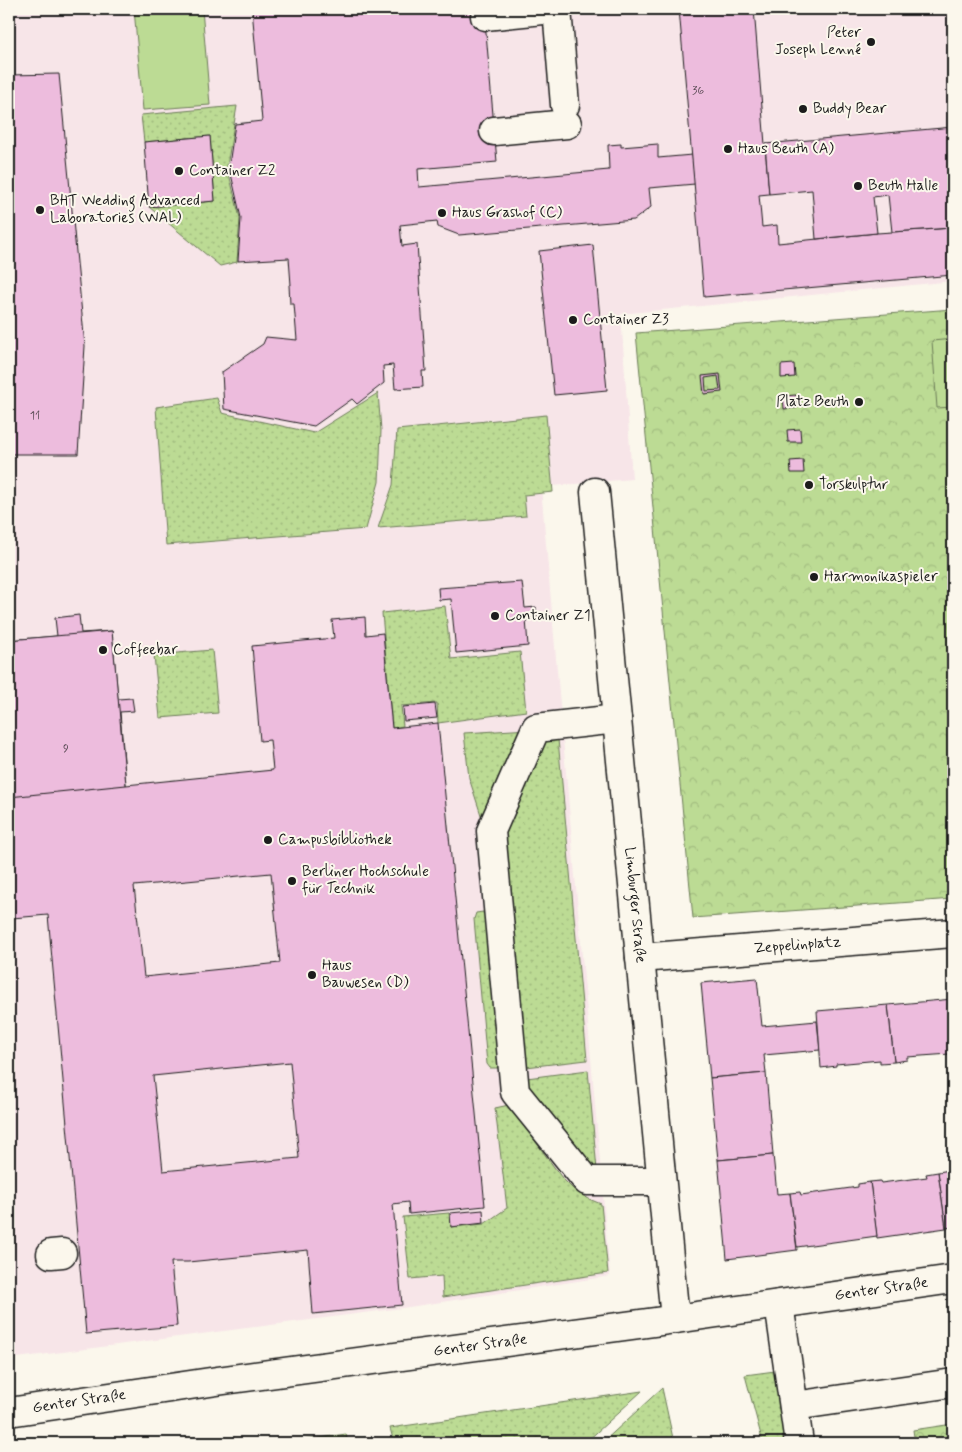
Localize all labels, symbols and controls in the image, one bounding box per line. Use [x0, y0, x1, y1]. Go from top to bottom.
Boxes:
place label: Peter Joseph Lenné [775, 23, 861, 60]
marker: Peter Joseph Lenné [865, 36, 877, 48]
house number: 36 [692, 83, 704, 99]
place label: Buddy Bear [813, 99, 887, 119]
marker: Buddy Bear [797, 103, 809, 115]
place label: Haus Beuth (A) [738, 139, 834, 159]
marker: Haus Beuth (A) [722, 143, 734, 155]
place label: Container Z2 [189, 161, 275, 181]
marker: Container Z2 [173, 165, 185, 177]
place label: Beuth Halle [868, 176, 938, 196]
marker: Beuth Halle [852, 180, 864, 192]
place label: BHT Wedding Advanced Laboratories (WAL) [50, 191, 200, 228]
place label: Haus Grashof (C) [452, 203, 563, 223]
marker: BHT Wedding Advanced Laboratories (WAL) [34, 204, 46, 216]
marker: Haus Grashof (C) [436, 207, 448, 219]
place label: Container Z3 [583, 310, 669, 330]
marker: Container Z3 [567, 314, 579, 326]
place label: Platz Beuth [776, 392, 849, 412]
marker: Platz Beuth [853, 396, 865, 408]
house number: 11 [30, 408, 40, 424]
place label: Torskulptur [819, 475, 888, 495]
marker: Torskulptur [803, 479, 815, 491]
place label: Harmonikaspieler [824, 567, 938, 587]
marker: Harmonikaspieler [808, 571, 820, 583]
place label: Container Z1 [505, 606, 591, 626]
marker: Container Z1 [489, 610, 501, 622]
place label: Coffeebar [113, 640, 178, 660]
marker: Coffeebar [97, 644, 109, 656]
house number: 9 [63, 741, 69, 757]
place label: Campusbibliothek [278, 830, 392, 850]
marker: Campusbibliothek [262, 834, 274, 846]
street label: Limburger Straße [619, 846, 651, 964]
place label: Berliner Hochschule für Technik [302, 862, 429, 899]
marker: Berliner Hochschule für Technik [286, 875, 298, 887]
street label: Zeppelinplatz [753, 932, 842, 959]
place label: Haus Bauwesen (D) [322, 956, 409, 993]
marker: Haus Bauwesen (D) [306, 969, 318, 981]
street label: Genter Straße [833, 1273, 929, 1306]
street label: Genter Straße [432, 1329, 528, 1362]
street label: Genter Straße [31, 1385, 127, 1418]

